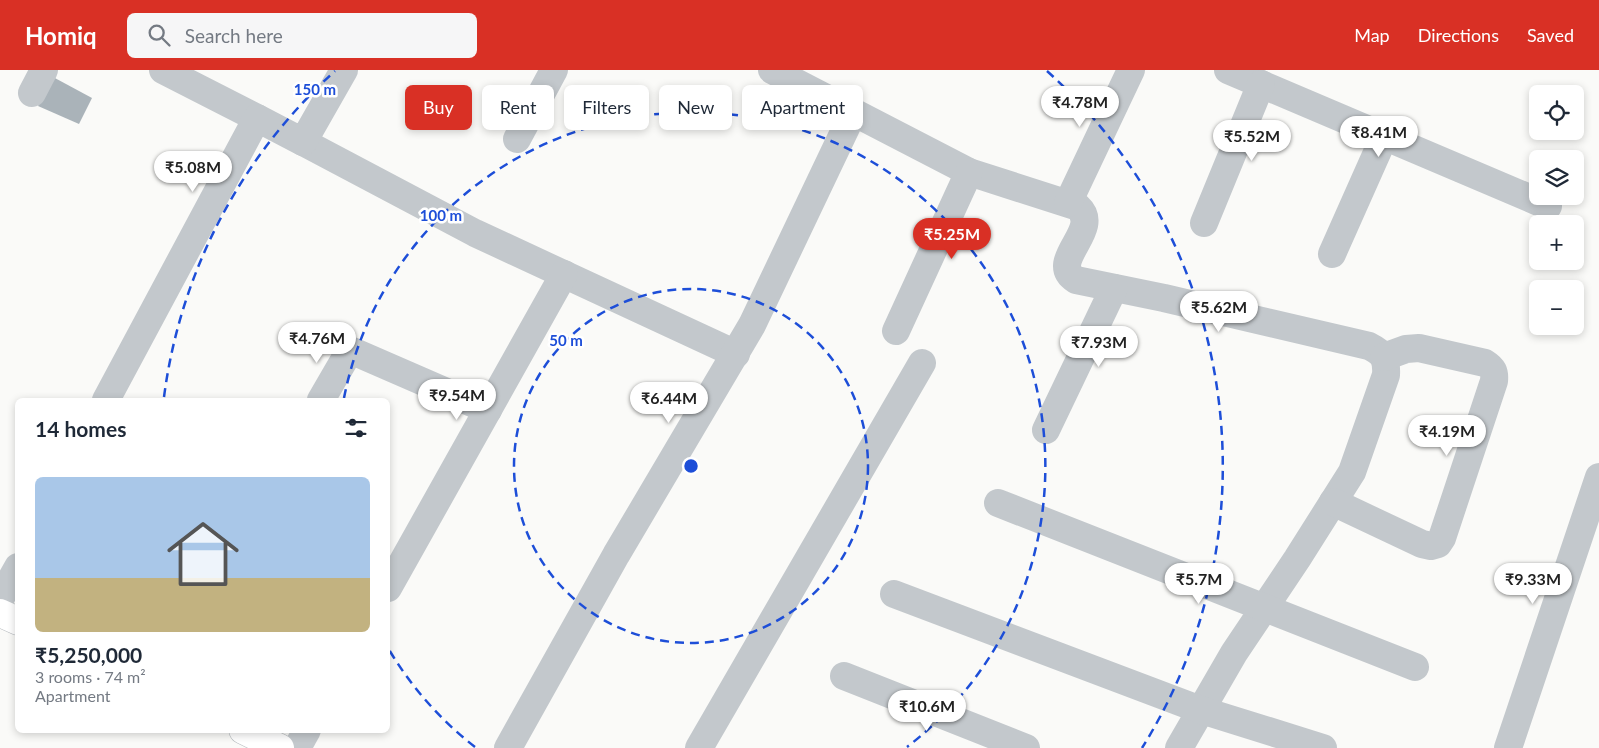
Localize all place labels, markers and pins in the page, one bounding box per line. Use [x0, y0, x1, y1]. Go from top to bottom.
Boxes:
pin: ₹4.78M [1039, 85, 1121, 128]
pin: ₹8.41M [1338, 116, 1420, 158]
pin: ₹5.52M [1211, 119, 1293, 162]
pin: ₹5.08M [152, 150, 234, 193]
pin: ₹5.25M [911, 218, 993, 260]
pin: ₹5.62M [1178, 290, 1260, 333]
pin: ₹4.76M [276, 322, 358, 364]
pin: ₹7.93M [1058, 326, 1140, 368]
pin: ₹9.54M [416, 378, 498, 421]
pin: ₹6.44M [628, 382, 710, 424]
pin: ₹4.19M [1406, 414, 1488, 457]
centre of rings [682, 457, 700, 475]
pin: ₹5.7M [1164, 562, 1234, 605]
pin: ₹9.33M [1492, 562, 1574, 605]
pin: ₹10.6M [886, 690, 968, 732]

